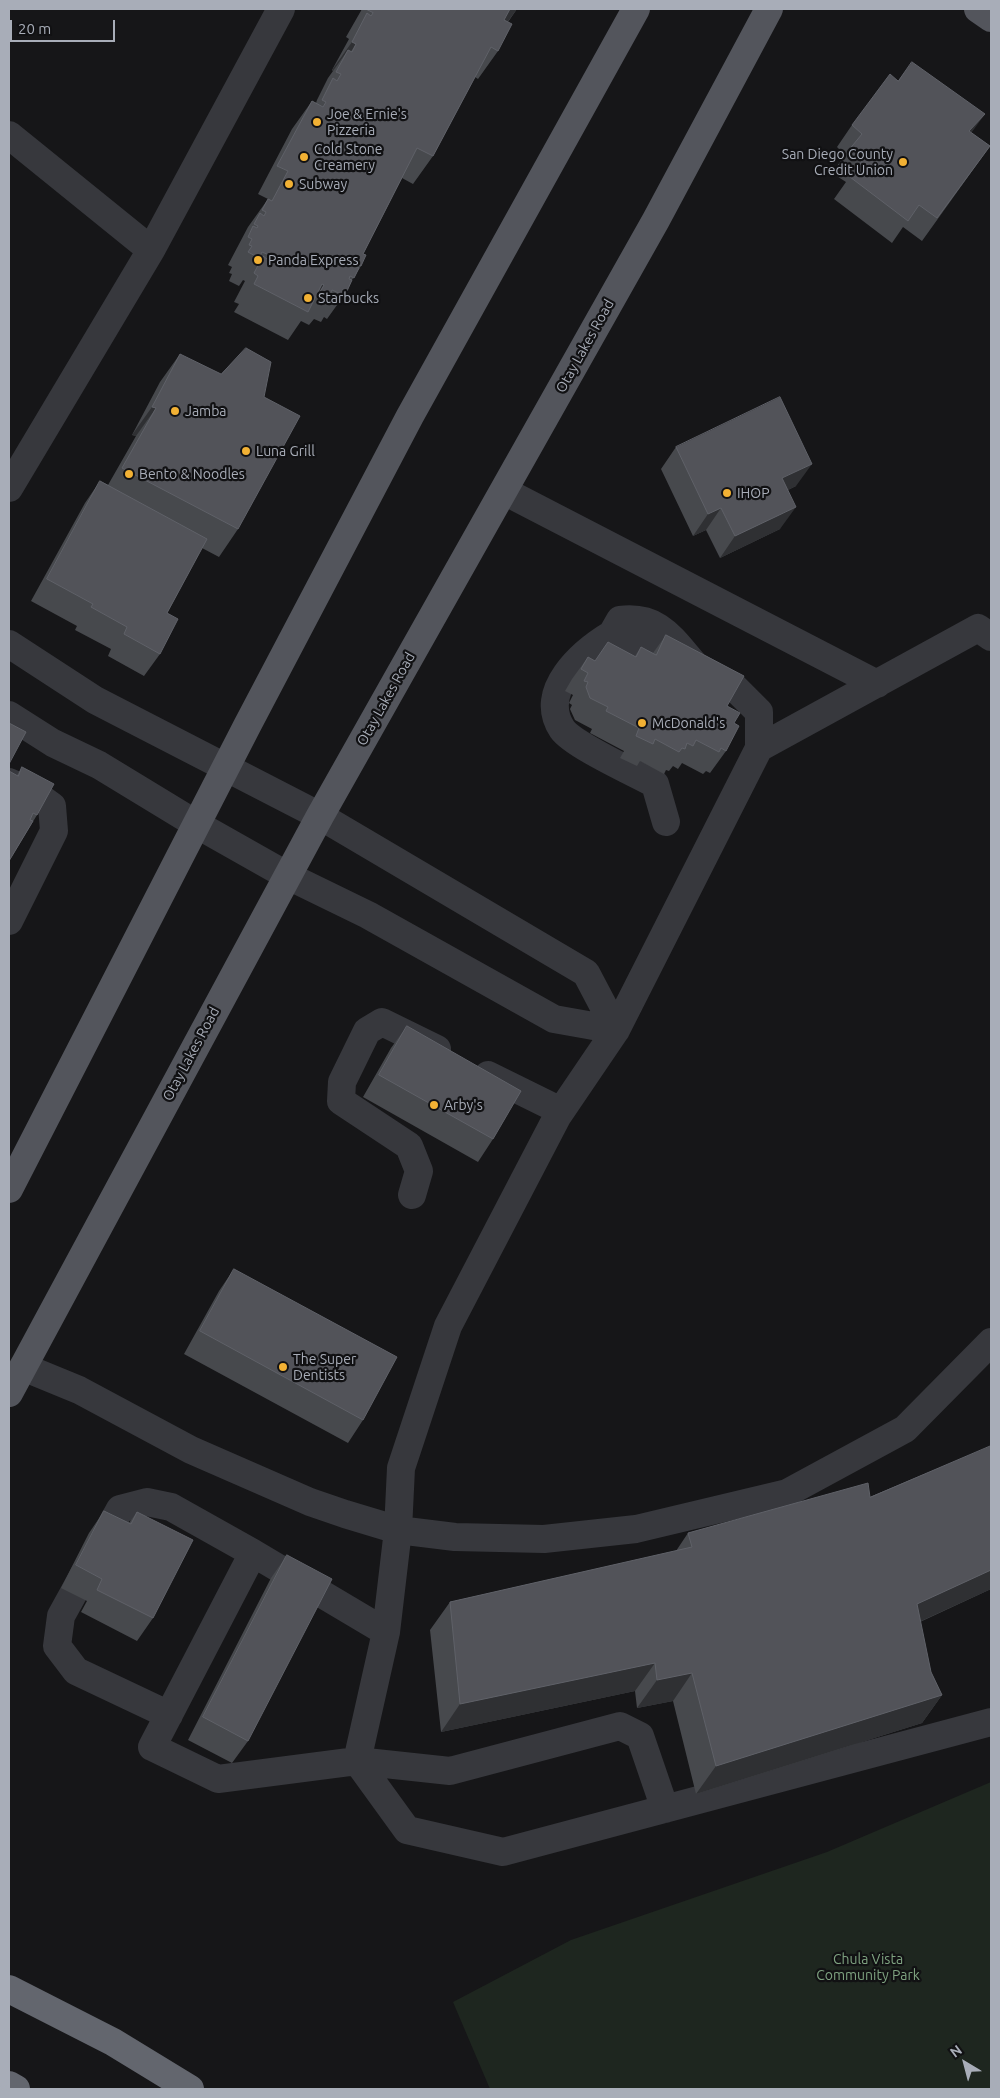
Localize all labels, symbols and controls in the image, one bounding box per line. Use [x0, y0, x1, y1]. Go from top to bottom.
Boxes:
scale bar [12, 10, 118, 42]
text: 20 m [18, 20, 51, 37]
place label: Joe & Ernie's Pizzeria [327, 106, 407, 138]
marker: Joe & Ernie's Pizzeria [311, 116, 323, 128]
place label: Cold Stone Creamery [314, 141, 383, 174]
place label: San Diego County Credit Union [782, 146, 893, 178]
marker: Cold Stone Creamery [298, 151, 310, 163]
marker: San Diego County Credit Union [897, 156, 909, 168]
place label: Subway [299, 176, 347, 192]
marker: Subway [283, 178, 295, 190]
place label: Panda Express [268, 252, 358, 268]
marker: Panda Express [252, 254, 264, 266]
place label: Starbucks [318, 290, 379, 306]
marker: Starbucks [302, 292, 314, 304]
street label: Otay Lakes Road [552, 296, 618, 396]
place label: Jamba [185, 403, 227, 419]
marker: Jamba [169, 405, 181, 417]
place label: Luna Grill [256, 443, 315, 459]
marker: Luna Grill [240, 445, 252, 457]
place label: Bento & Noodles [139, 466, 245, 482]
marker: Bento & Noodles [123, 468, 135, 480]
place label: IHOP [737, 485, 770, 501]
marker: IHOP [721, 487, 733, 499]
street label: Otay Lakes Road [353, 649, 419, 749]
place label: McDonald's [652, 715, 725, 731]
marker: McDonald's [636, 717, 648, 729]
street label: Otay Lakes Road [159, 1004, 223, 1104]
place label: Arby's [444, 1097, 483, 1113]
marker: Arby's [428, 1099, 440, 1111]
place label: The Super Dentists [293, 1351, 356, 1384]
marker: The Super Dentists [277, 1361, 289, 1373]
park label: Chula Vista Community Park [816, 1951, 920, 1984]
north arrow [940, 2038, 990, 2088]
text: N [947, 2041, 965, 2061]

